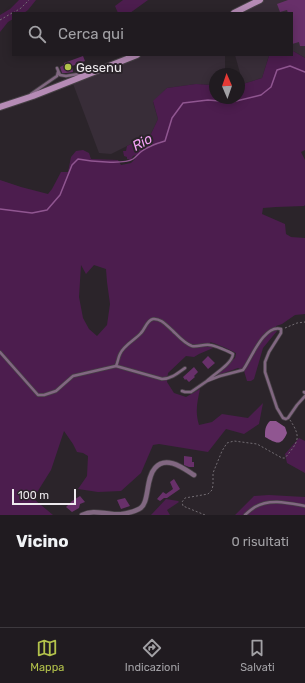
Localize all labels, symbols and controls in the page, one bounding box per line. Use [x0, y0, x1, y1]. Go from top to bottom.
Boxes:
search box [12, 12, 293, 56]
icon: search [26, 23, 48, 45]
text: Cerca qui [58, 25, 124, 43]
place label: Gesenu [76, 60, 122, 75]
marker: Gesenu [63, 62, 73, 72]
north arrow [209, 68, 245, 104]
water label: Rio [129, 130, 155, 155]
scale bar [12, 487, 76, 506]
text: 100 m [18, 489, 49, 502]
text: Vicino [16, 531, 69, 551]
text: 0 risultati [231, 534, 289, 549]
tab: Mappa [30, 637, 64, 674]
tab: Indicazioni [125, 637, 180, 674]
tab: Salvati [240, 637, 275, 674]

